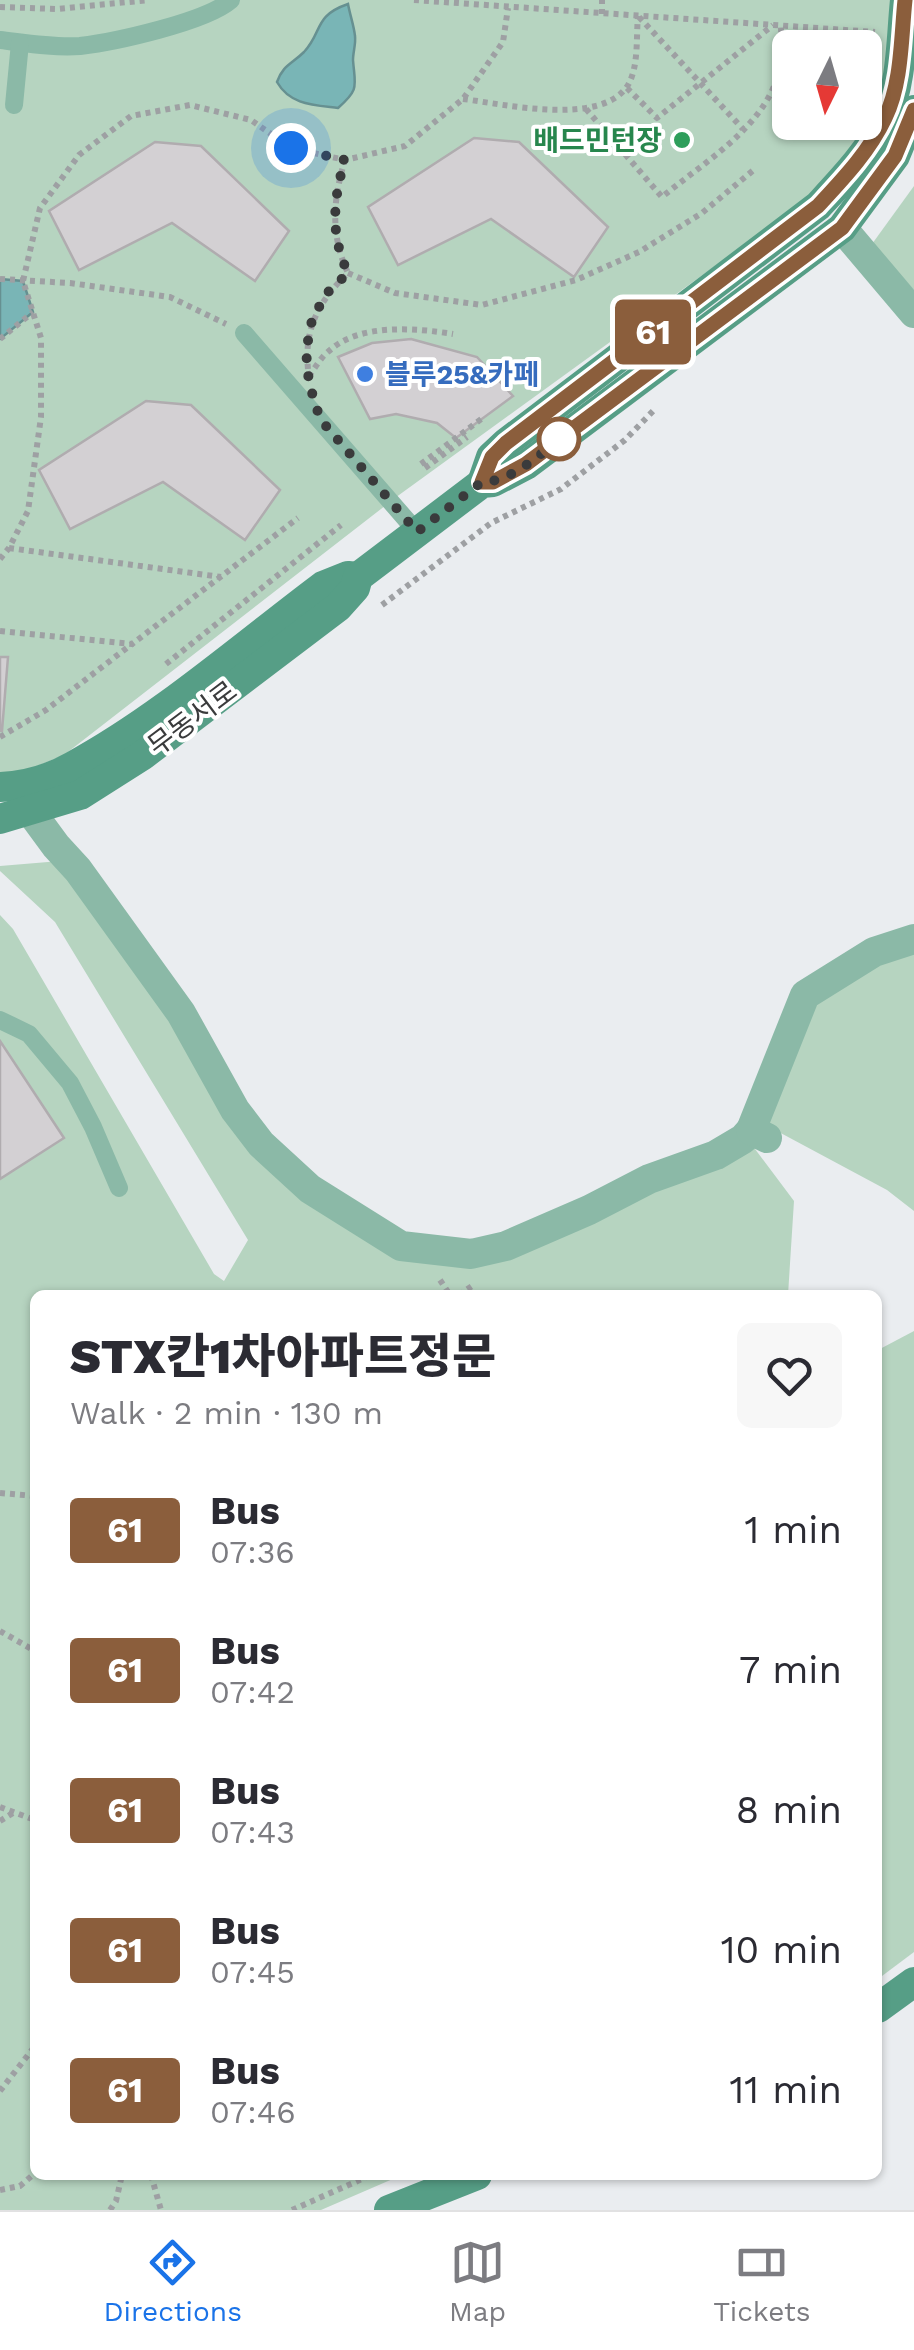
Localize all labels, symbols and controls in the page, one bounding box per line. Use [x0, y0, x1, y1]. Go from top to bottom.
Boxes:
north arrow [772, 30, 882, 140]
map controls [772, 30, 882, 140]
your location [266, 123, 316, 173]
place label: 배드민턴장 [533, 124, 662, 157]
marker: 배드민턴장 [671, 129, 693, 151]
line badge: 61 [608, 300, 698, 364]
text: 61 [635, 311, 671, 353]
place label: 블루25&카페 [385, 358, 539, 391]
marker: 블루25&카페 [354, 363, 376, 385]
unlabelled marker [538, 418, 580, 460]
street label: 무동서로 [141, 674, 243, 763]
button: heart [737, 1323, 842, 1428]
text: STX칸1차아파트정문 [70, 1328, 496, 1385]
text: Walk · 2 min · 130 m [70, 1394, 383, 1432]
text: Bus [210, 1489, 280, 1533]
text: 1 min [744, 1508, 842, 1552]
text: 61 [107, 1509, 143, 1551]
text: 07:36 [210, 1533, 295, 1571]
text: Bus [210, 1629, 280, 1673]
text: 7 min [739, 1648, 842, 1692]
text: 61 [107, 1649, 143, 1691]
text: 07:42 [210, 1673, 295, 1711]
text: Bus [210, 1769, 280, 1813]
text: 8 min [736, 1788, 842, 1832]
text: 61 [107, 1789, 143, 1831]
text: 07:43 [210, 1813, 295, 1851]
text: Bus [210, 1909, 280, 1953]
text: 10 min [721, 1928, 842, 1972]
text: 61 [107, 1929, 143, 1971]
text: 07:45 [210, 1953, 295, 1991]
text: Bus [210, 2049, 280, 2093]
text: 11 min [730, 2068, 842, 2112]
text: 61 [107, 2069, 143, 2111]
text: 07:46 [210, 2093, 296, 2131]
tab: Directions [104, 2235, 242, 2328]
tab: Map [449, 2235, 506, 2328]
tab: Tickets [713, 2235, 810, 2328]

